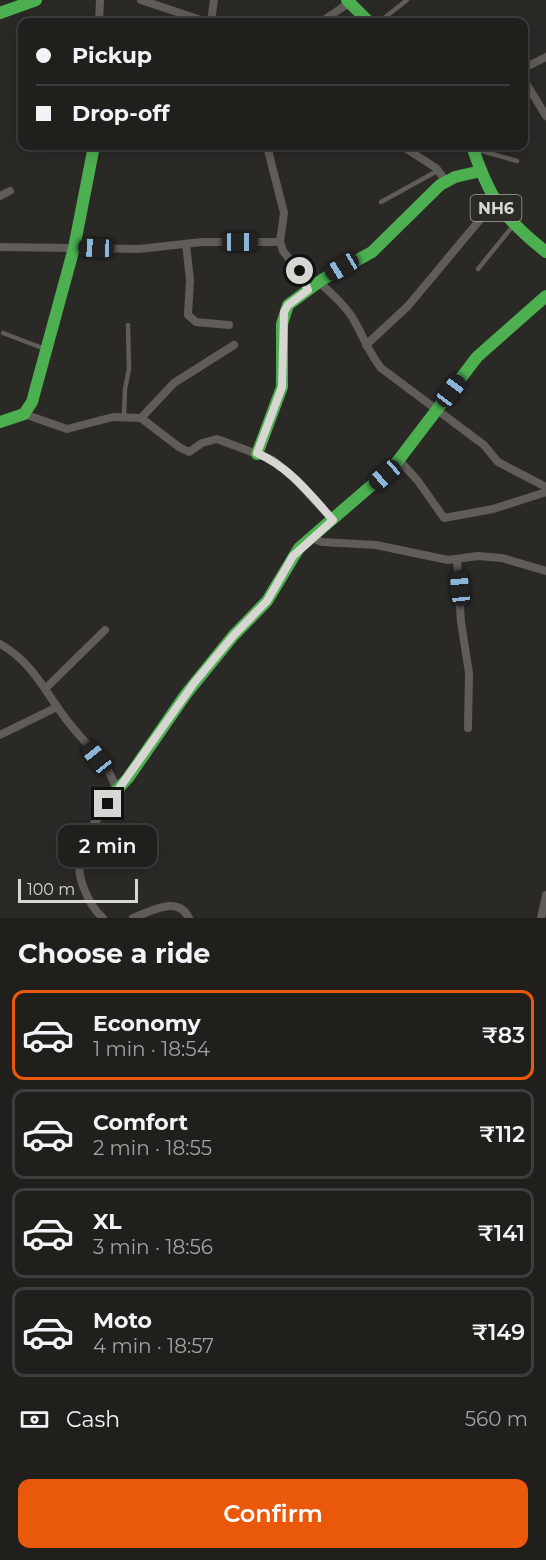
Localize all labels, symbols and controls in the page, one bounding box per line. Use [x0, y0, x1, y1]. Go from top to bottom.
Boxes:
text: Pickup [72, 42, 152, 69]
text: Drop-off [72, 100, 170, 127]
road number: NH6 [470, 195, 522, 221]
car [222, 233, 258, 251]
car [78, 238, 114, 258]
car [322, 250, 362, 284]
route start [286, 257, 313, 284]
car [433, 371, 469, 411]
car [366, 456, 404, 494]
car [449, 569, 471, 607]
car [79, 738, 115, 778]
route end [94, 790, 121, 817]
callout: 2 min [58, 825, 158, 867]
text: 2 min [79, 834, 136, 858]
scale bar [18, 876, 138, 904]
text: 100 m [27, 880, 75, 899]
text: Choose a ride [18, 937, 210, 970]
icon: car [21, 1008, 75, 1062]
text: Economy [93, 1010, 201, 1037]
text: ₹83 [482, 1022, 525, 1049]
text: 1 min · 18:54 [93, 1037, 210, 1061]
icon: car [21, 1107, 75, 1161]
text: Comfort [93, 1109, 188, 1136]
text: ₹112 [479, 1121, 525, 1148]
text: 2 min · 18:55 [93, 1136, 212, 1160]
icon: car [21, 1206, 75, 1260]
text: XL [93, 1208, 122, 1235]
text: ₹141 [478, 1220, 525, 1247]
text: 3 min · 18:56 [93, 1235, 213, 1259]
icon: car [21, 1305, 75, 1359]
text: Moto [93, 1307, 152, 1334]
text: ₹149 [472, 1319, 525, 1346]
text: 4 min · 18:57 [93, 1334, 214, 1358]
icon: cash [18, 1403, 51, 1436]
text: Cash [66, 1406, 120, 1433]
text: 560 m [465, 1407, 528, 1431]
button: Confirm [18, 1479, 528, 1548]

